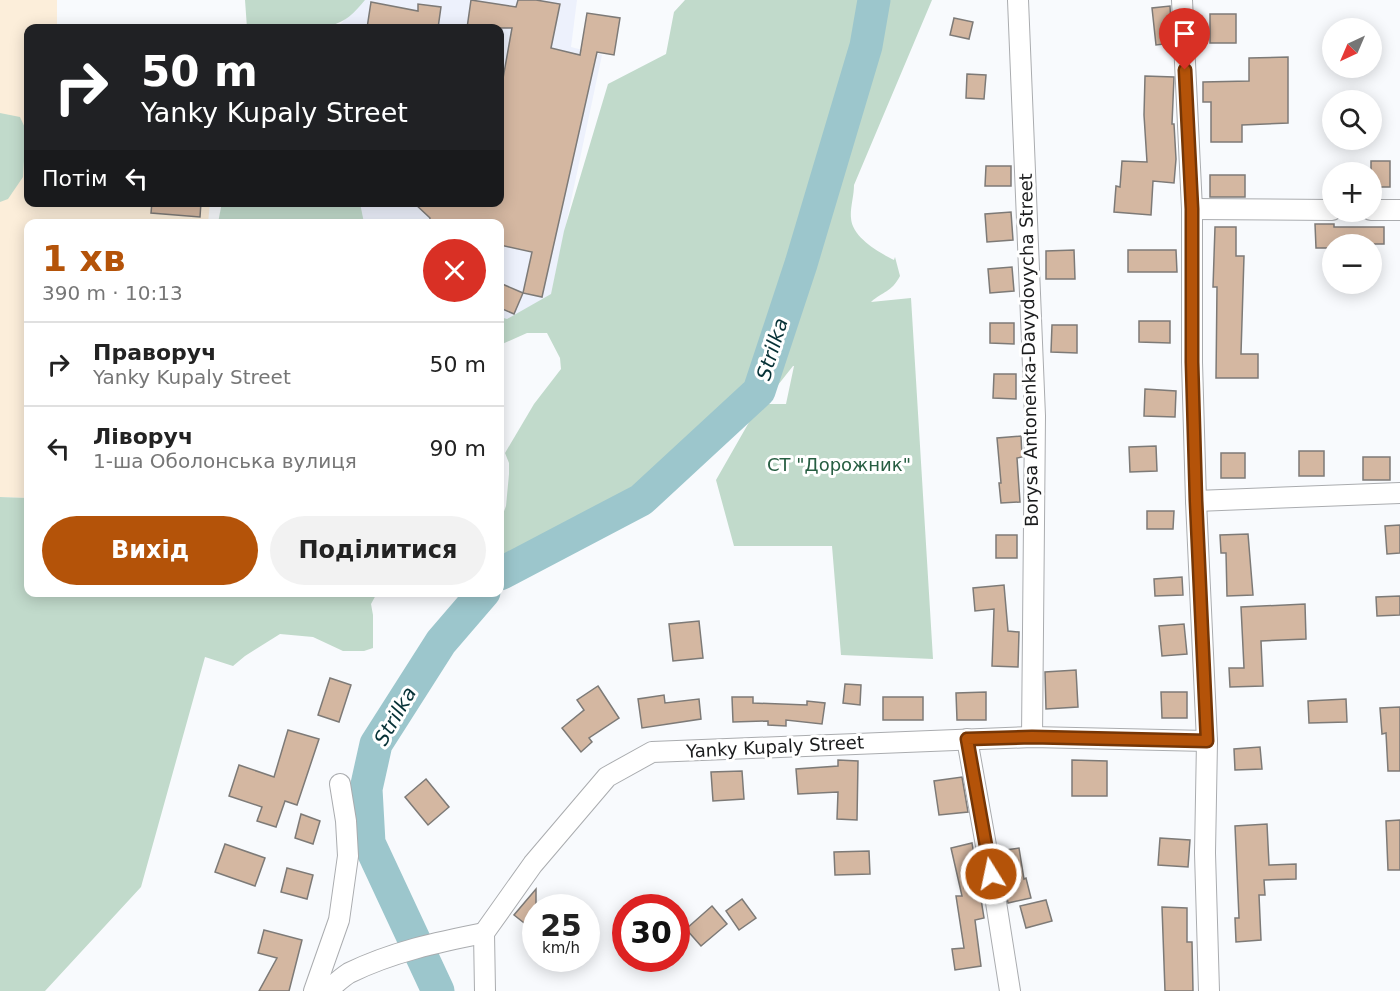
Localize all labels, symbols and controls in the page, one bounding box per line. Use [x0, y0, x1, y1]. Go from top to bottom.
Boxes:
pin [1159, 8, 1210, 70]
icon: arrive [1168, 17, 1201, 50]
north arrow [1322, 18, 1382, 78]
map controls [1322, 18, 1382, 294]
text: 50 m [141, 47, 258, 96]
icon: right [42, 48, 120, 126]
button: search [1322, 90, 1382, 150]
text: Yanky Kupaly Street [141, 97, 408, 128]
icon: left [120, 162, 153, 195]
button: + [1322, 162, 1382, 222]
text: Потім [42, 166, 108, 191]
street label: Borysa Antonenka-Davydovycha Street [1015, 173, 1042, 527]
button: − [1322, 234, 1382, 294]
text: 1 хв [42, 238, 126, 279]
button: close [423, 239, 486, 302]
text: 390 m · 10:13 [42, 281, 183, 305]
water label: Strilka [751, 315, 793, 383]
text: Праворуч [93, 340, 216, 365]
icon: right [42, 348, 75, 381]
text: 50 m [430, 352, 486, 377]
text: Yanky Kupaly Street [93, 365, 291, 389]
text: Ліворуч [93, 424, 193, 449]
icon: left [42, 432, 75, 465]
text: 90 m [430, 436, 486, 461]
text: 1-ша Оболонська вулиця [93, 449, 357, 473]
park label: СТ "Дорожник" [767, 454, 911, 475]
button: Вихід [42, 516, 258, 585]
button: Поділитися [270, 516, 486, 585]
water label: Strilka [369, 682, 421, 750]
street label: Yanky Kupaly Street [685, 731, 864, 762]
position arrow [959, 842, 1023, 906]
speed limit sign: 30 [612, 894, 690, 972]
text: 25 [540, 908, 582, 943]
text: km/h [542, 939, 580, 957]

